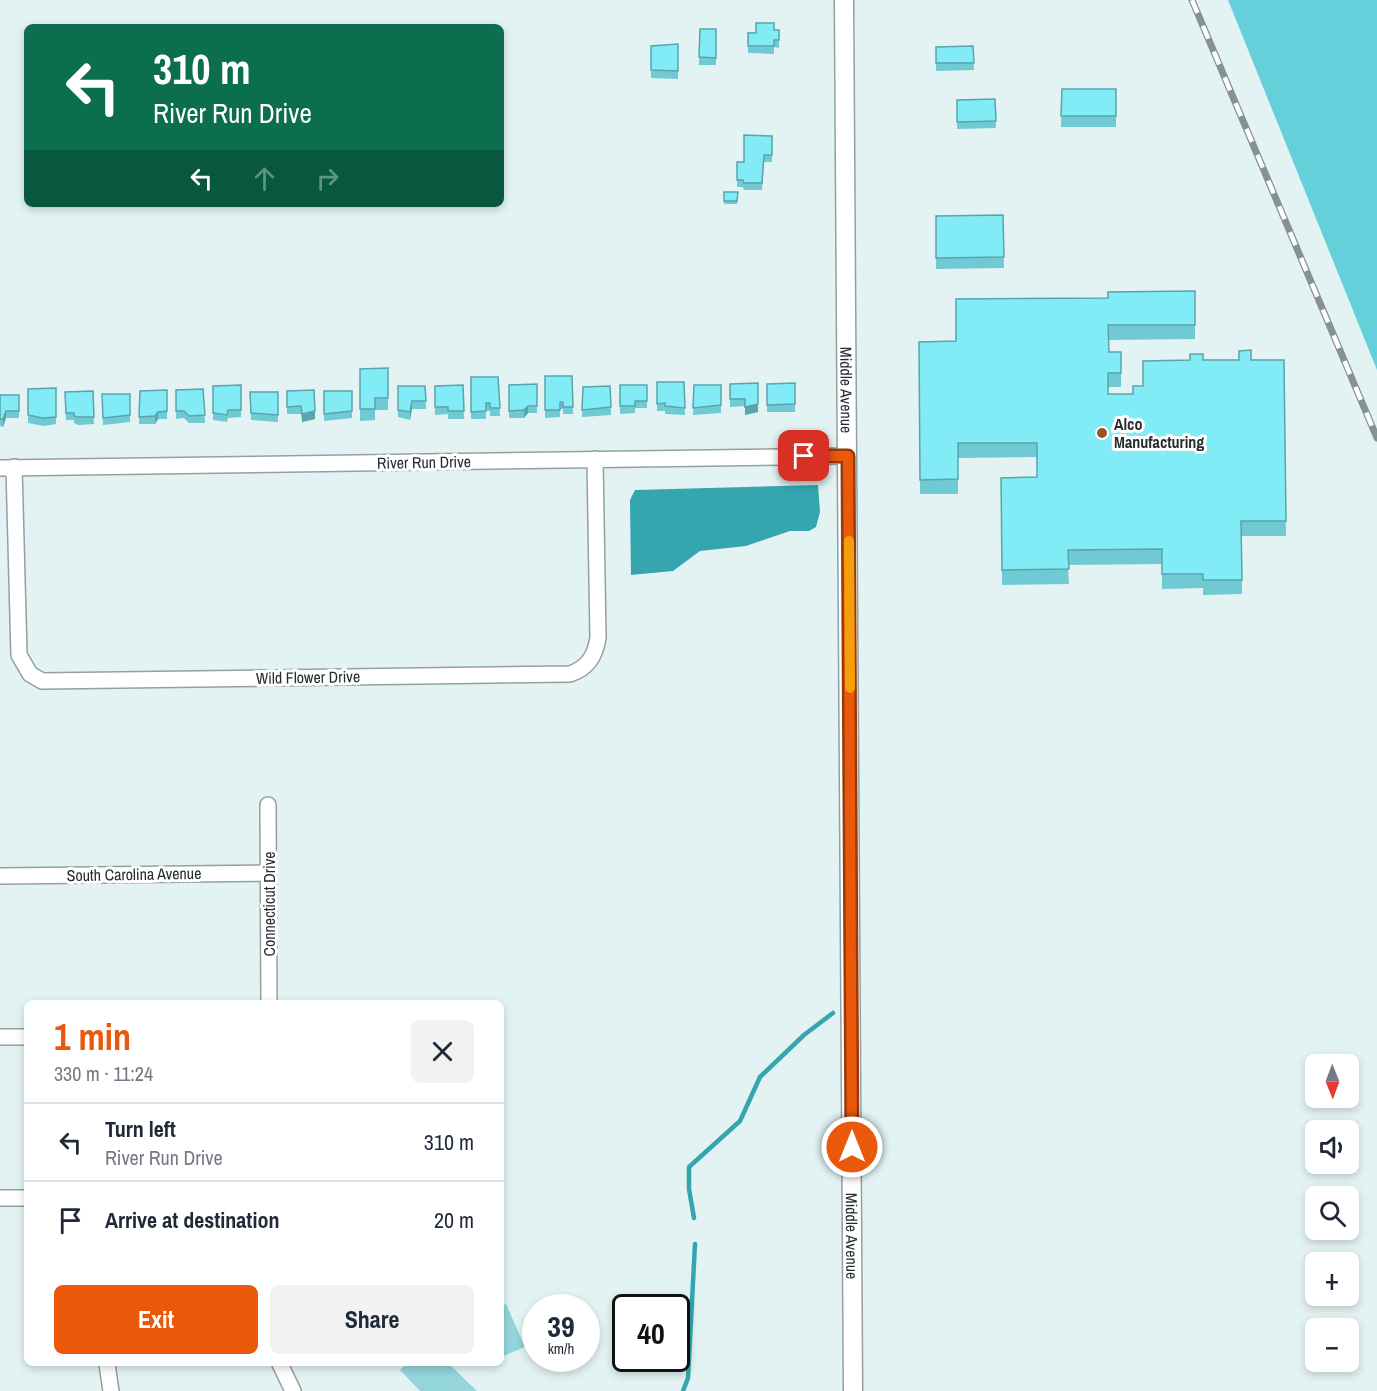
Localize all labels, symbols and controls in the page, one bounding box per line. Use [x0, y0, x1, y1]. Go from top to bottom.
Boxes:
text: 310 m [153, 41, 251, 97]
icon: left [54, 48, 132, 126]
text: River Run Drive [153, 95, 312, 131]
icon: left [185, 162, 218, 195]
icon: ahead [248, 162, 281, 195]
icon: right [311, 162, 344, 195]
street label: Middle Avenue [835, 347, 858, 433]
place label: Alco Manufacturing [1114, 413, 1204, 453]
marker: Alco Manufacturing [1095, 426, 1109, 440]
pin [778, 430, 829, 481]
icon: arrive [787, 439, 820, 472]
street label: River Run Drive [377, 450, 471, 474]
street label: Wild Flower Drive [256, 665, 360, 689]
street label: Connecticut Drive [258, 851, 280, 957]
street label: South Carolina Avenue [66, 862, 202, 886]
text: 1 min [54, 1013, 131, 1061]
button: close [411, 1020, 474, 1083]
north arrow [1305, 1054, 1359, 1108]
map controls [1305, 1054, 1359, 1372]
text: 330 m · 11:24 [54, 1060, 153, 1087]
text: Turn left [105, 1114, 176, 1144]
position arrow [820, 1115, 884, 1179]
button: sound [1305, 1120, 1359, 1174]
icon: left [54, 1126, 87, 1159]
text: 310 m [424, 1127, 474, 1157]
text: River Run Drive [105, 1144, 223, 1171]
button: search [1305, 1186, 1359, 1240]
street label: Middle Avenue [841, 1193, 863, 1279]
icon: arrive [54, 1204, 87, 1237]
text: Arrive at destination [105, 1205, 279, 1235]
text: 20 m [434, 1205, 474, 1235]
button: + [1305, 1252, 1359, 1306]
button: Exit [54, 1285, 258, 1354]
button: Share [270, 1285, 474, 1354]
speed limit sign: 40 [612, 1294, 690, 1372]
text: 39 [547, 1306, 575, 1346]
button: − [1305, 1318, 1359, 1372]
text: km/h [548, 1338, 574, 1359]

